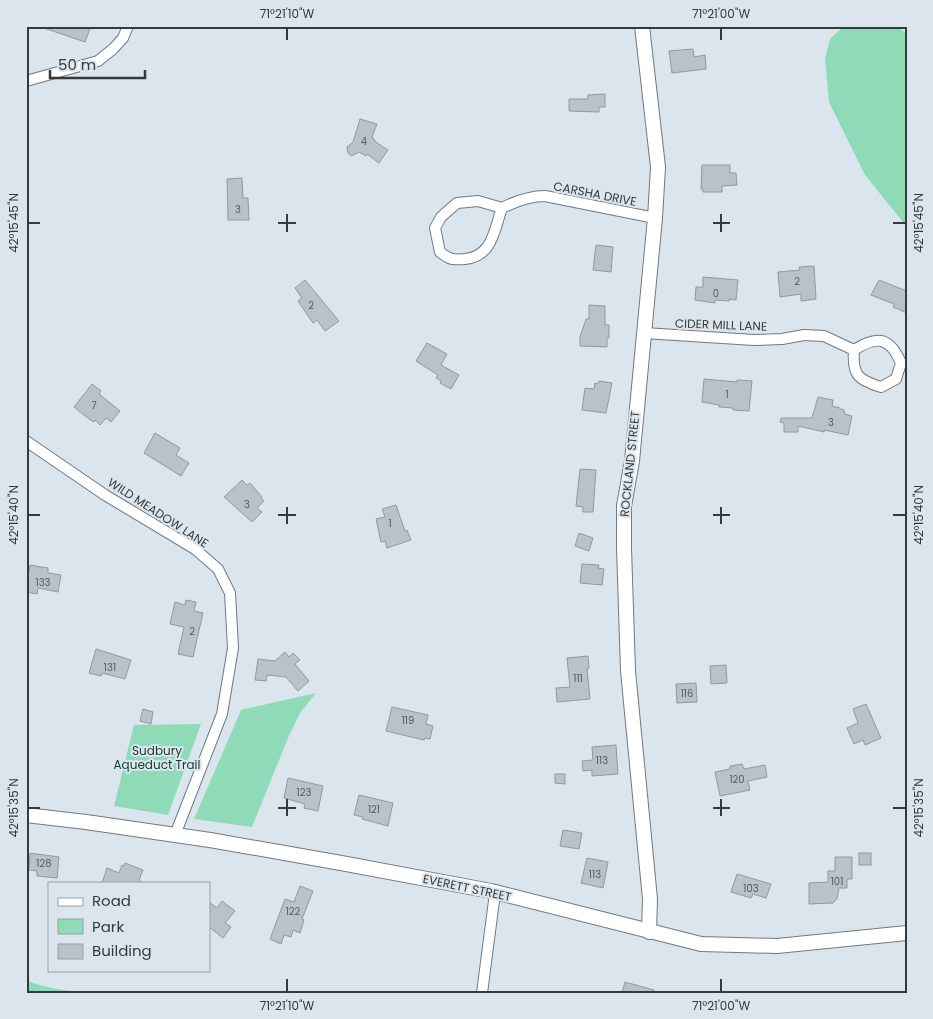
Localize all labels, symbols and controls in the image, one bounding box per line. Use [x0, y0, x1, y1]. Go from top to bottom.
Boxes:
text: 71°21'10"W [260, 5, 315, 22]
text: 71°21'00"W [692, 5, 750, 22]
scale bar [50, 48, 145, 80]
text: 50 m [58, 54, 96, 75]
house number: 4 [361, 134, 367, 149]
street label: CARSHA DRIVE [552, 177, 638, 210]
text: 42°15'45"N [5, 193, 22, 253]
text: 42°15'45"N [910, 193, 927, 253]
house number: 3 [235, 202, 241, 217]
house number: 2 [794, 274, 800, 289]
house number: 0 [713, 286, 719, 301]
house number: 2 [308, 298, 314, 313]
street label: CIDER MILL LANE [675, 314, 767, 335]
house number: 1 [725, 387, 729, 402]
house number: 7 [91, 398, 97, 413]
street label: ROCKLAND STREET [615, 410, 644, 518]
house number: 3 [828, 415, 834, 430]
street label: WILD MEADOW LANE [105, 474, 212, 552]
text: 42°15'40"N [5, 485, 22, 545]
text: 42°15'40"N [910, 485, 927, 545]
house number: 3 [244, 497, 250, 512]
house number: 1 [388, 516, 392, 531]
house number: 133 [36, 575, 51, 590]
house number: 2 [189, 624, 195, 639]
house number: 131 [104, 660, 116, 675]
house number: 111 [573, 671, 583, 686]
house number: 116 [681, 686, 693, 701]
house number: 119 [402, 713, 414, 728]
park label: Sudbury Aqueduct Trail [114, 742, 201, 773]
house number: 113 [596, 753, 608, 768]
house number: 120 [729, 772, 745, 787]
text: 42°15'35"N [5, 778, 22, 838]
text: 42°15'35"N [910, 778, 927, 838]
house number: 123 [297, 785, 312, 800]
house number: 121 [368, 802, 380, 817]
house number: 128 [36, 856, 52, 871]
house number: 113 [589, 867, 601, 882]
street label: EVERETT STREET [421, 870, 513, 905]
house number: 101 [831, 874, 843, 889]
house number: 103 [743, 881, 759, 896]
legend [48, 882, 210, 972]
text: Road [92, 890, 131, 911]
house number: 122 [286, 904, 301, 919]
text: Park [92, 916, 124, 937]
text: Building [92, 940, 152, 961]
text: 71°21'10"W [260, 997, 315, 1014]
text: 71°21'00"W [692, 997, 750, 1014]

